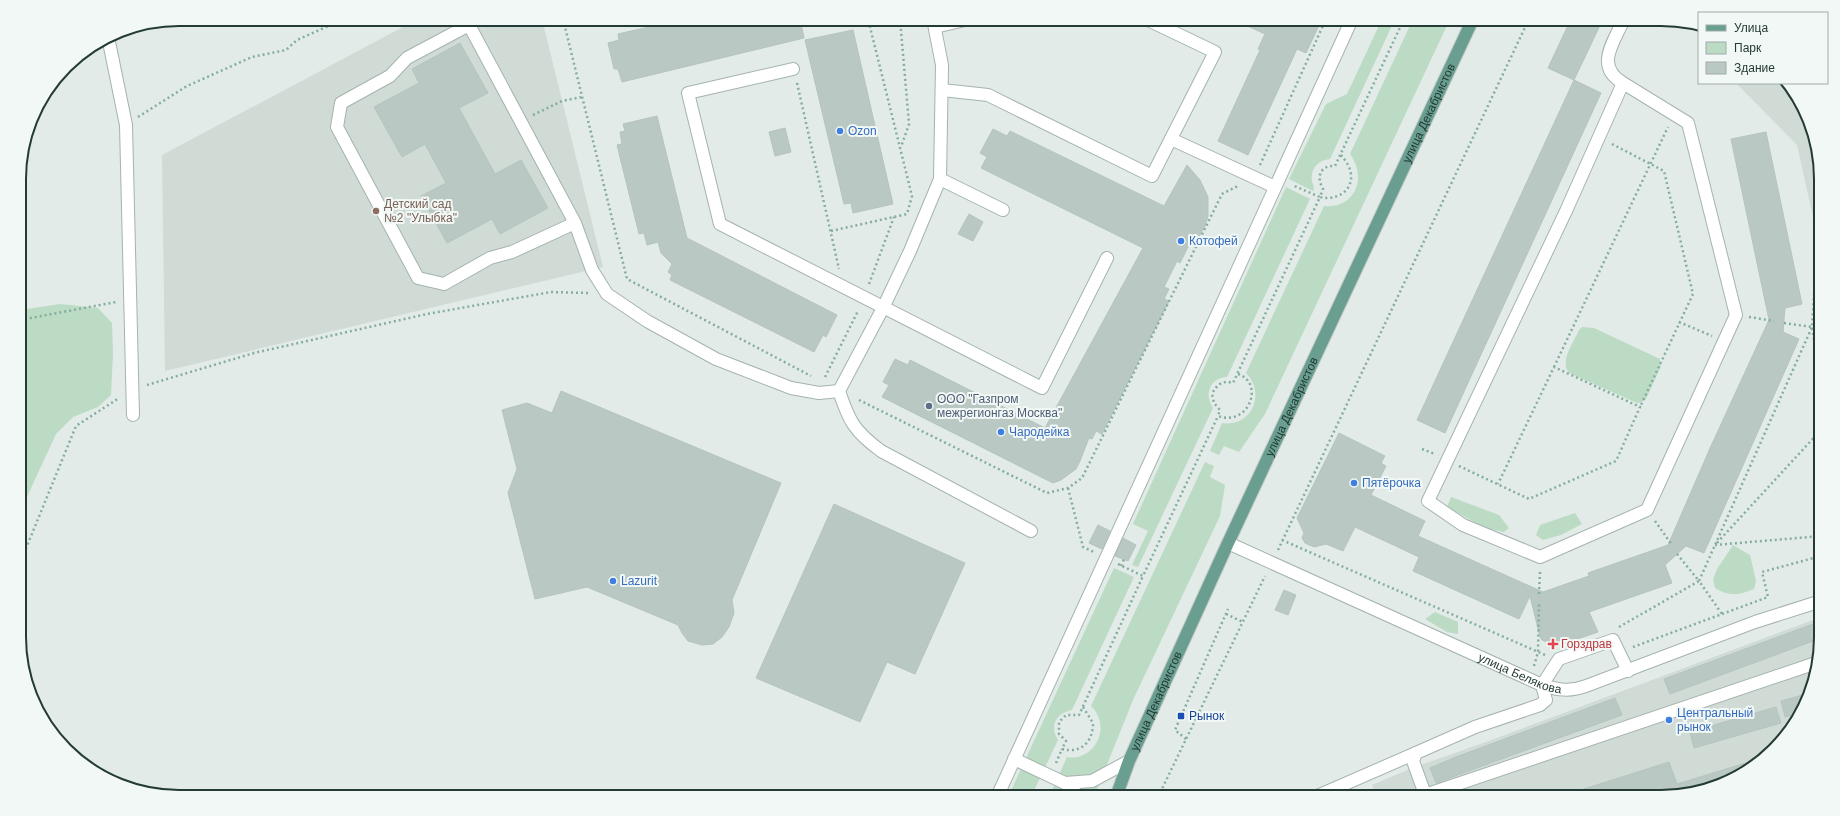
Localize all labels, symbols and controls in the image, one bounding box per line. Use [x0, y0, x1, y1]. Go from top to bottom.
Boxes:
legend [1698, 12, 1828, 84]
text: Улица [1734, 21, 1768, 35]
text: Парк [1734, 41, 1762, 55]
street label: улица Декабристов [1400, 61, 1458, 165]
text: Здание [1734, 61, 1775, 75]
place label: Ozon [848, 124, 877, 138]
marker: Ozon [835, 126, 845, 136]
place label: Детский сад №2 "Улыбка" [384, 197, 457, 225]
marker: Детский сад №2 "Улыбка" [371, 206, 381, 216]
place label: Котофей [1189, 234, 1238, 248]
marker: Котофей [1176, 236, 1186, 246]
street label: улица Декабристов [1262, 355, 1321, 459]
place label: ООО "Газпром межрегионгаз Москва" [937, 392, 1062, 420]
marker: ООО "Газпром межрегионгаз Москва" [924, 401, 934, 411]
place label: Чародейка [1009, 425, 1070, 439]
marker: Чародейка [996, 427, 1006, 437]
place label: Пятёрочка [1362, 476, 1421, 490]
marker: Пятёрочка [1349, 478, 1359, 488]
place label: Lazurit [621, 574, 658, 588]
marker: Lazurit [608, 576, 618, 586]
place label: Горздрав [1561, 637, 1612, 651]
marker: Горздрав [1548, 639, 1558, 649]
street label: улица Декабристов [1127, 649, 1185, 753]
street label: улица Белякова [1476, 650, 1563, 696]
place label: Центральный рынок [1677, 706, 1753, 734]
place label: Рынок [1189, 709, 1225, 723]
marker: Рынок [1176, 711, 1186, 721]
marker: Центральный рынок [1664, 715, 1674, 725]

